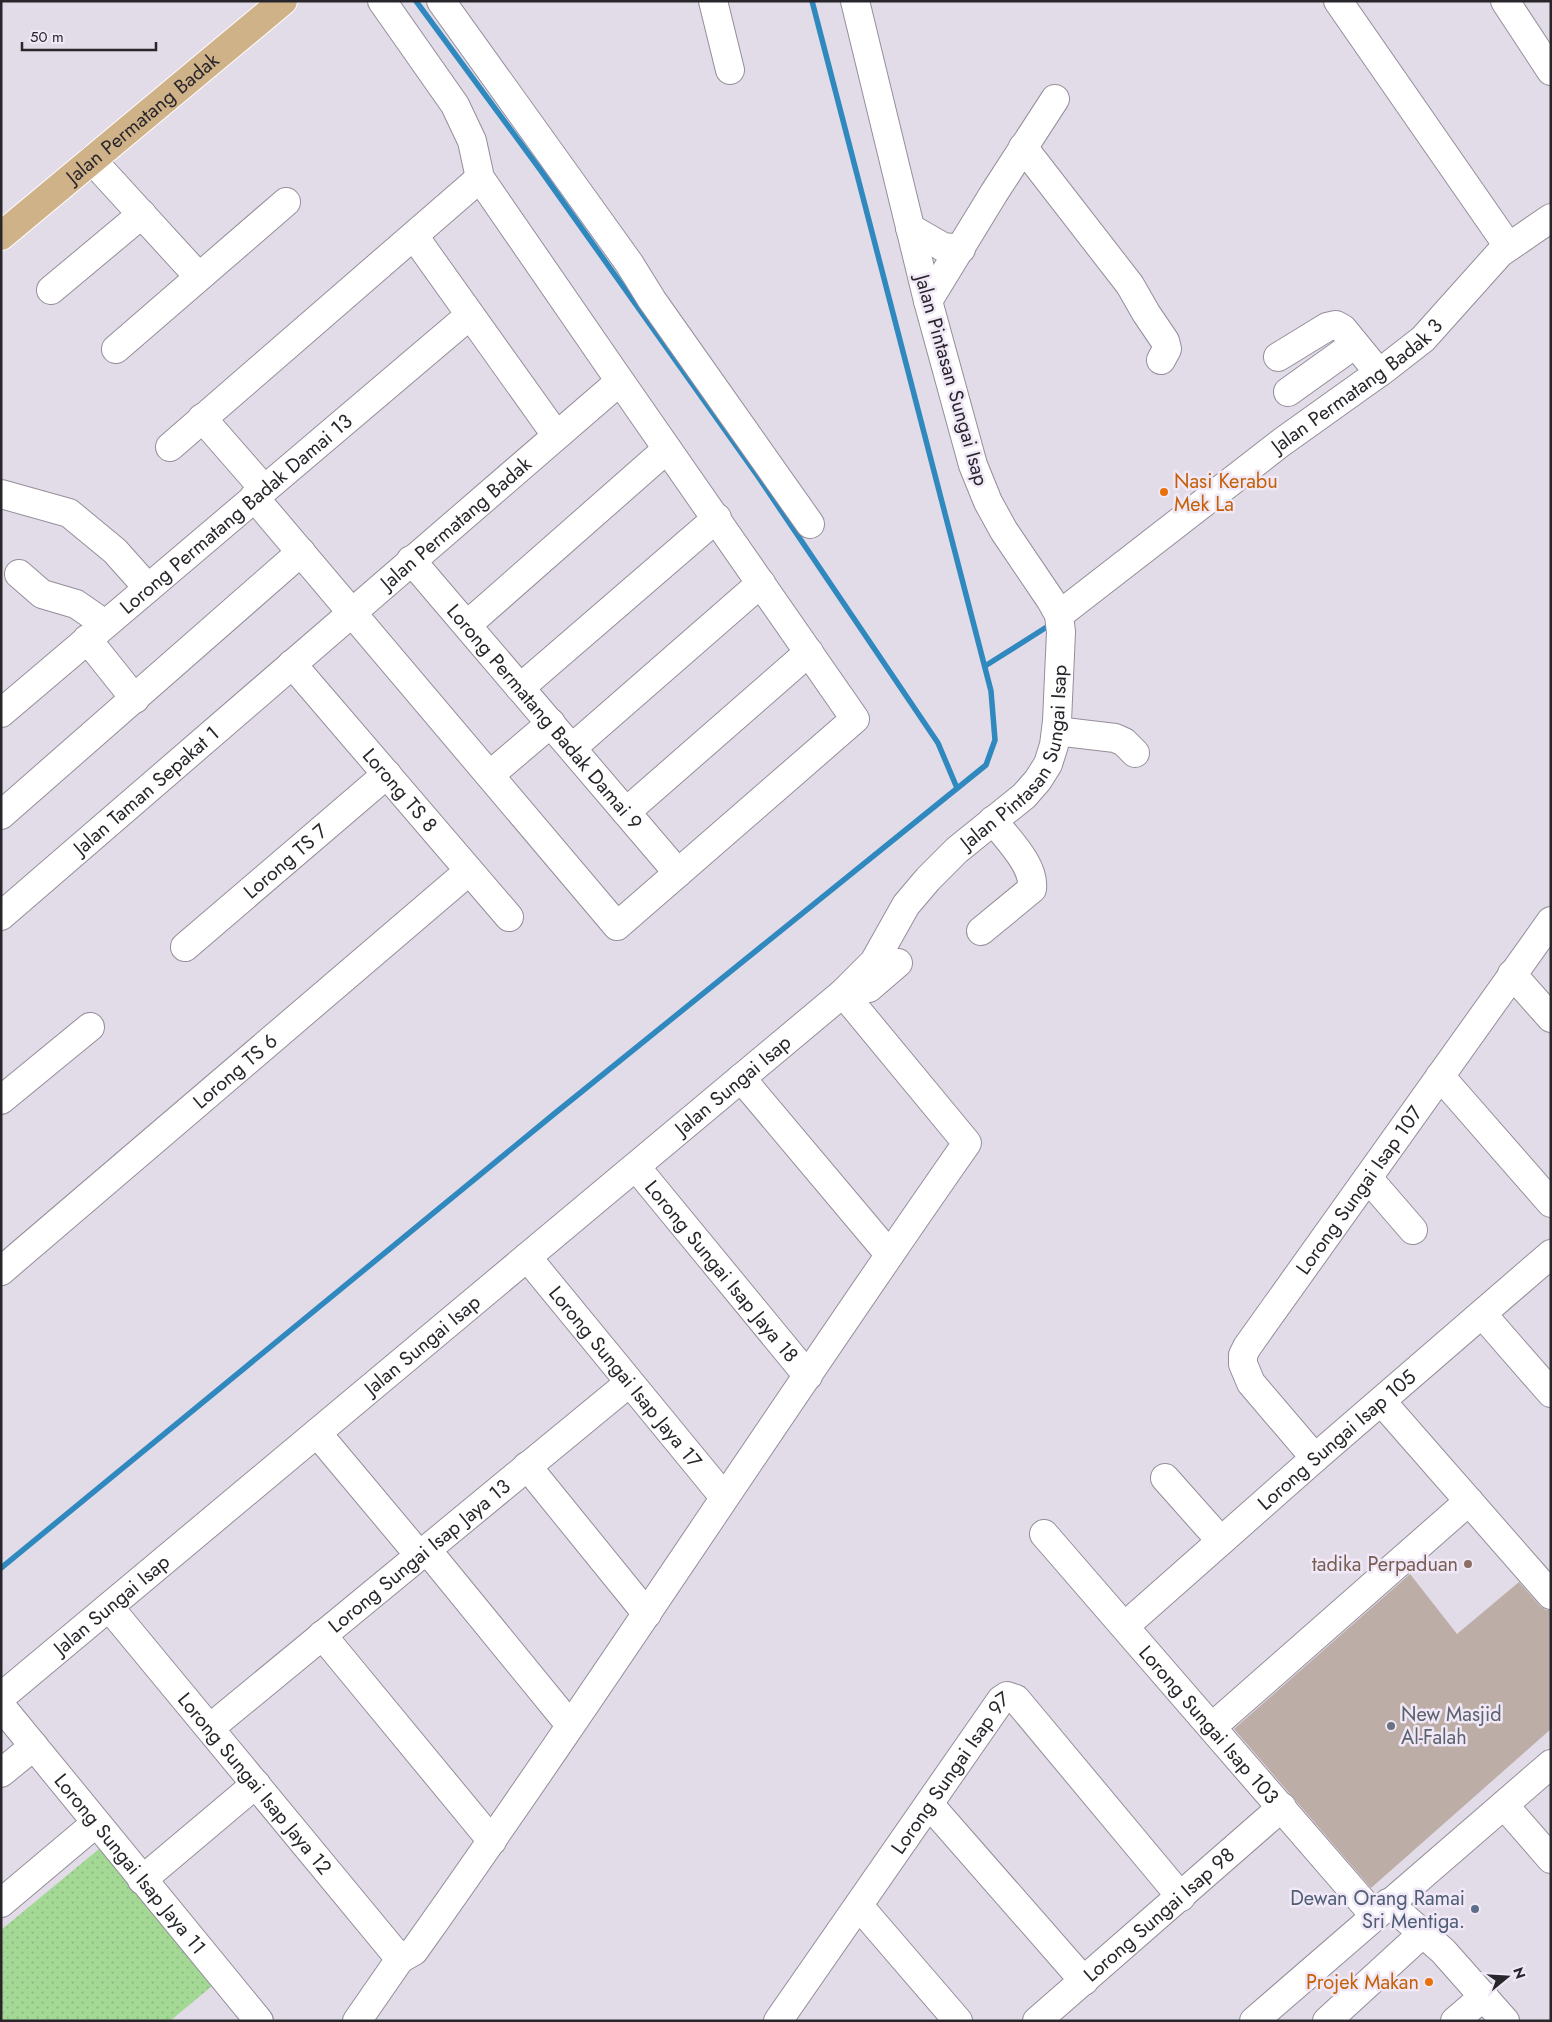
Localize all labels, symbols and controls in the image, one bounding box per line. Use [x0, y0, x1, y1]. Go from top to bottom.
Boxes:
scale bar [22, 20, 156, 52]
text: 50 m [30, 26, 64, 48]
street label: Jalan Permatang Badak [58, 46, 225, 193]
street label: Jalan Pintasan Sungai Isap [907, 268, 996, 489]
street label: Jalan Permatang Badak 3 [1263, 312, 1450, 462]
street label: Lorong Permatang Badak Damai 13 [114, 407, 359, 621]
street label: Jalan Permatang Badak [372, 450, 538, 599]
place label: Nasi Kerabu Mek La [1174, 467, 1278, 519]
marker: Nasi Kerabu Mek La [1158, 486, 1170, 498]
street label: Lorong Permatang Badak Damai 9 [440, 598, 649, 836]
street label: Jalan Pintasan Sungai Isap [952, 664, 1075, 859]
street label: Jalan Taman Sepakat 1 [65, 720, 226, 864]
street label: Lorong TS 8 [355, 742, 444, 839]
street label: Lorong TS 7 [237, 817, 334, 906]
street label: Lorong TS 6 [187, 1027, 284, 1116]
street label: Jalan Sungai Isap [667, 1028, 798, 1144]
street label: Lorong Sungai Isap 107 [1289, 1100, 1430, 1281]
street label: Lorong Sungai Isap Jaya 18 [638, 1174, 805, 1369]
street label: Lorong Sungai Isap Jaya 17 [541, 1280, 709, 1475]
street label: Jalan Sungai Isap [356, 1288, 487, 1404]
street label: Lorong Sungai Isap 105 [1251, 1363, 1423, 1517]
street label: Lorong Sungai Isap Jaya 13 [322, 1472, 517, 1640]
street label: Jalan Sungai Isap [45, 1548, 176, 1664]
place label: tadika Perpaduan [1312, 1550, 1458, 1579]
marker: tadika Perpaduan [1462, 1558, 1474, 1570]
street label: Lorong Sungai Isap 103 [1132, 1639, 1286, 1810]
street label: Lorong Sungai Isap 97 [884, 1684, 1015, 1860]
street label: Lorong Sungai Isap Jaya 12 [170, 1686, 339, 1881]
place label: New Masjid Al-Falah [1401, 1700, 1502, 1752]
marker: New Masjid Al-Falah [1385, 1720, 1397, 1732]
street label: Lorong Sungai Isap Jaya 11 [47, 1767, 213, 1961]
street label: Lorong Sungai Isap 98 [1078, 1841, 1241, 1989]
place label: Dewan Orang Ramai Sri Mentiga. [1290, 1884, 1465, 1936]
marker: Dewan Orang Ramai Sri Mentiga. [1469, 1903, 1481, 1915]
north arrow [1482, 1952, 1532, 2002]
text: N [1508, 1965, 1531, 1981]
place label: Projek Makan [1306, 1968, 1419, 1997]
marker: Projek Makan [1423, 1976, 1435, 1988]

